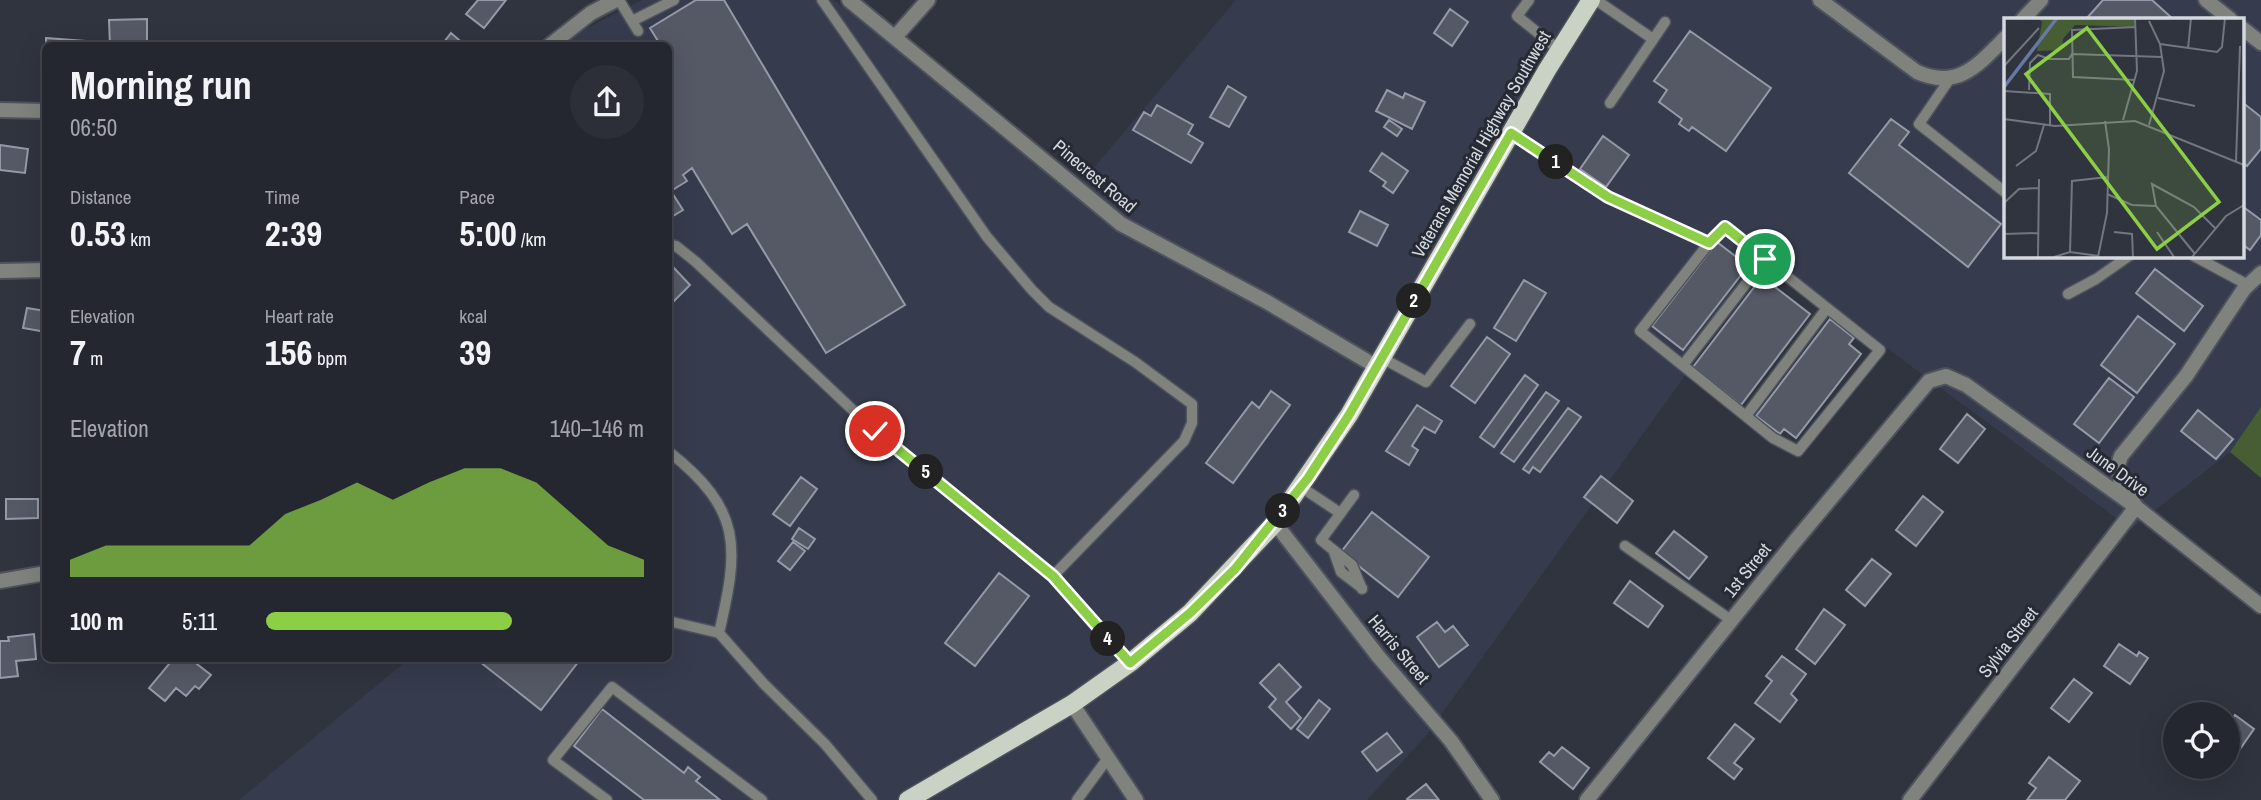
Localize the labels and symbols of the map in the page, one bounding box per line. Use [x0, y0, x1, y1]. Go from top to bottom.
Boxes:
inset map [2004, 18, 2244, 257]
street label: Veterans Memorial Highway Southwest [1406, 26, 1556, 262]
street label: Pinecrest Road [1048, 134, 1142, 218]
pin: 1 [1538, 144, 1574, 180]
pin [1735, 229, 1795, 289]
pin: 2 [1396, 284, 1432, 318]
pin [845, 401, 905, 461]
street label: June Drive [2082, 440, 2154, 502]
pin: 5 [908, 454, 944, 490]
pin: 3 [1266, 494, 1300, 528]
street label: 1st Street [1717, 538, 1777, 602]
street label: Sylvia Street [1972, 601, 2044, 683]
street label: Harris Street [1363, 609, 1435, 689]
pin: 4 [1090, 622, 1126, 656]

